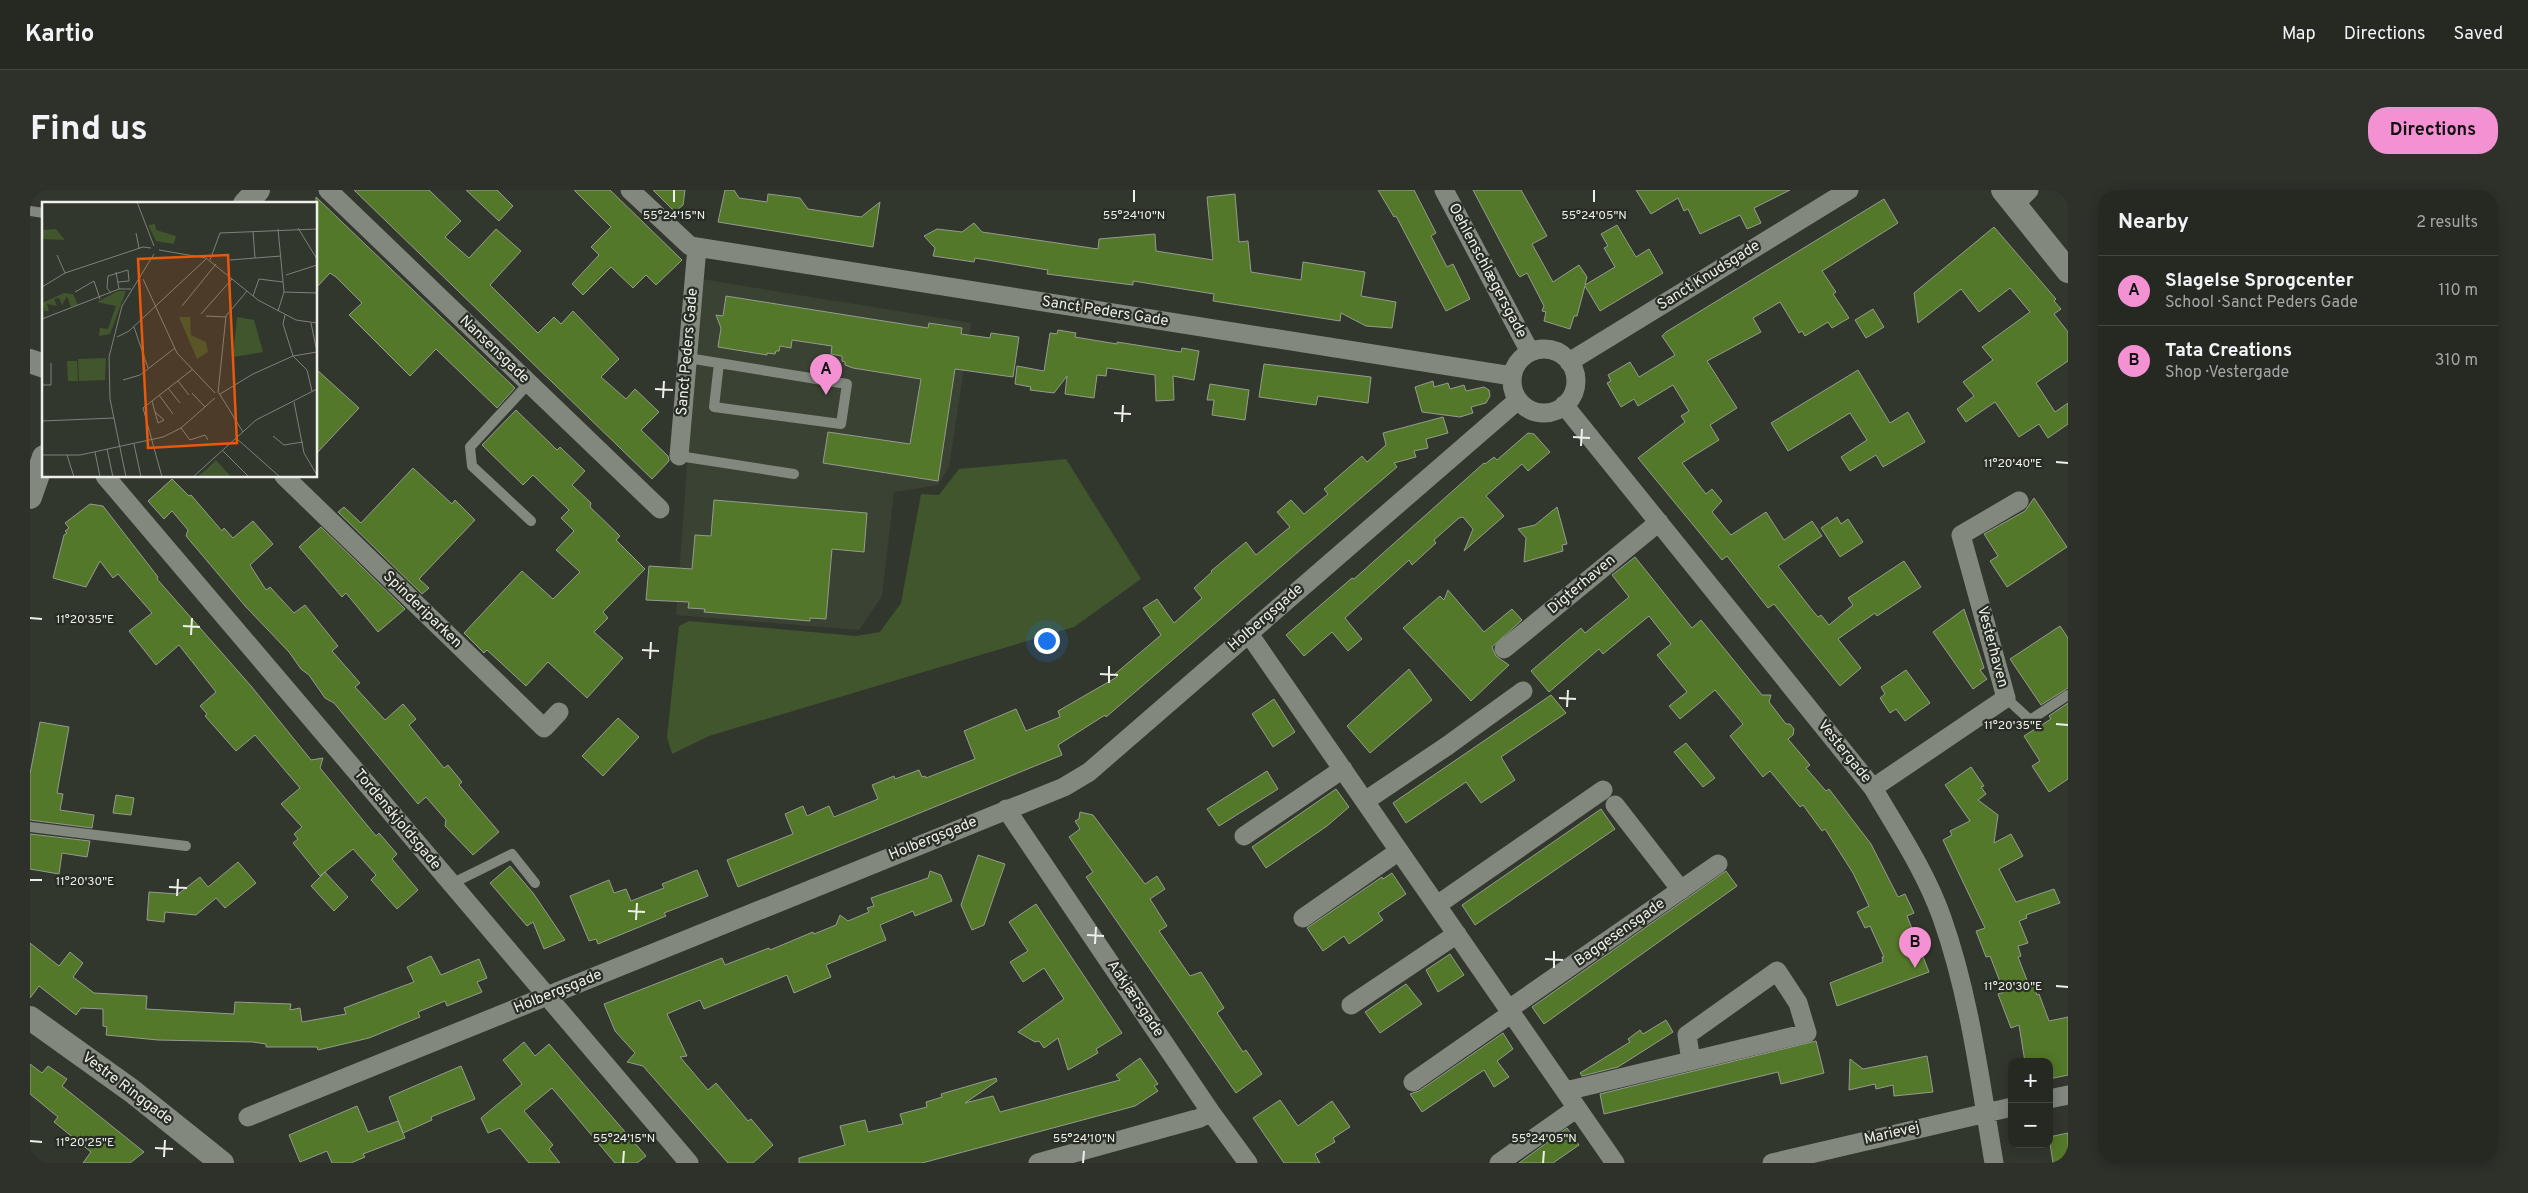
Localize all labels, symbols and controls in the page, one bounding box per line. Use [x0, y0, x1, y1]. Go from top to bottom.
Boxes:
text: Kartio [25, 20, 94, 50]
text: Map [2282, 23, 2316, 46]
text: Directions [2344, 23, 2426, 46]
text: Saved [2454, 23, 2503, 46]
button: Directions [2368, 107, 2498, 154]
text: Find us [30, 108, 148, 152]
street label: Oehlenschlægersgade [1443, 200, 1531, 342]
inset map [42, 202, 318, 478]
text: 55°24'15"N [643, 208, 705, 224]
text: 55°24'10"N [1103, 208, 1165, 224]
text: 55°24'05"N [1561, 208, 1627, 224]
text: Nearby [2118, 209, 2189, 236]
text: 2 results [2416, 213, 2478, 233]
street label: Sanct Knudsgade [1654, 237, 1764, 315]
text: Slagelse Sprogcenter [2165, 269, 2354, 293]
text: A [2128, 281, 2140, 301]
text: 110 m [2438, 281, 2478, 301]
street label: Sanct Peders Gade [673, 287, 703, 417]
street label: Sanct Peders Gade [1040, 293, 1170, 331]
text: School · Sanct Peders Gade [2165, 293, 2358, 313]
street label: Nansensgade [455, 312, 533, 388]
text: Tata Creations [2165, 339, 2292, 363]
text: B [2128, 351, 2140, 371]
text: 310 m [2435, 351, 2478, 371]
pin: A [810, 354, 842, 395]
text: Shop · Vestergade [2165, 363, 2289, 383]
text: 11°20'40"E [1984, 456, 2042, 472]
street label: Digterhaven [1544, 551, 1620, 619]
street label: Spinderiparken [378, 567, 466, 653]
street label: Holbergsgade [1224, 580, 1308, 656]
street label: Vesterhaven [1972, 604, 2012, 690]
text: 11°20'35"E [56, 612, 114, 628]
your location [1034, 628, 1060, 654]
street label: Vestergade [1813, 717, 1875, 787]
text: 11°20'35"E [1984, 718, 2042, 734]
street label: Tordenskjoldsgade [349, 766, 445, 874]
street label: Holbergsgade [886, 813, 980, 865]
text: 11°20'30"E [56, 874, 114, 890]
street label: Baggesensgade [1571, 895, 1669, 971]
pin: B [1899, 927, 1931, 968]
street label: Aakjærsgade [1102, 957, 1168, 1041]
street label: Holbergsgade [511, 966, 605, 1018]
text: 11°20'30"E [1984, 979, 2042, 995]
street label: Vestre Ringgade [78, 1049, 176, 1129]
map controls [2008, 1058, 2053, 1148]
button: + [2008, 1058, 2053, 1103]
button: − [2008, 1103, 2053, 1148]
street label: Marievej [1862, 1118, 1922, 1150]
text: 55°24'15"N [593, 1131, 655, 1147]
text: 55°24'10"N [1053, 1131, 1115, 1147]
text: 55°24'05"N [1511, 1131, 1577, 1147]
text: 11°20'25"E [56, 1135, 114, 1151]

